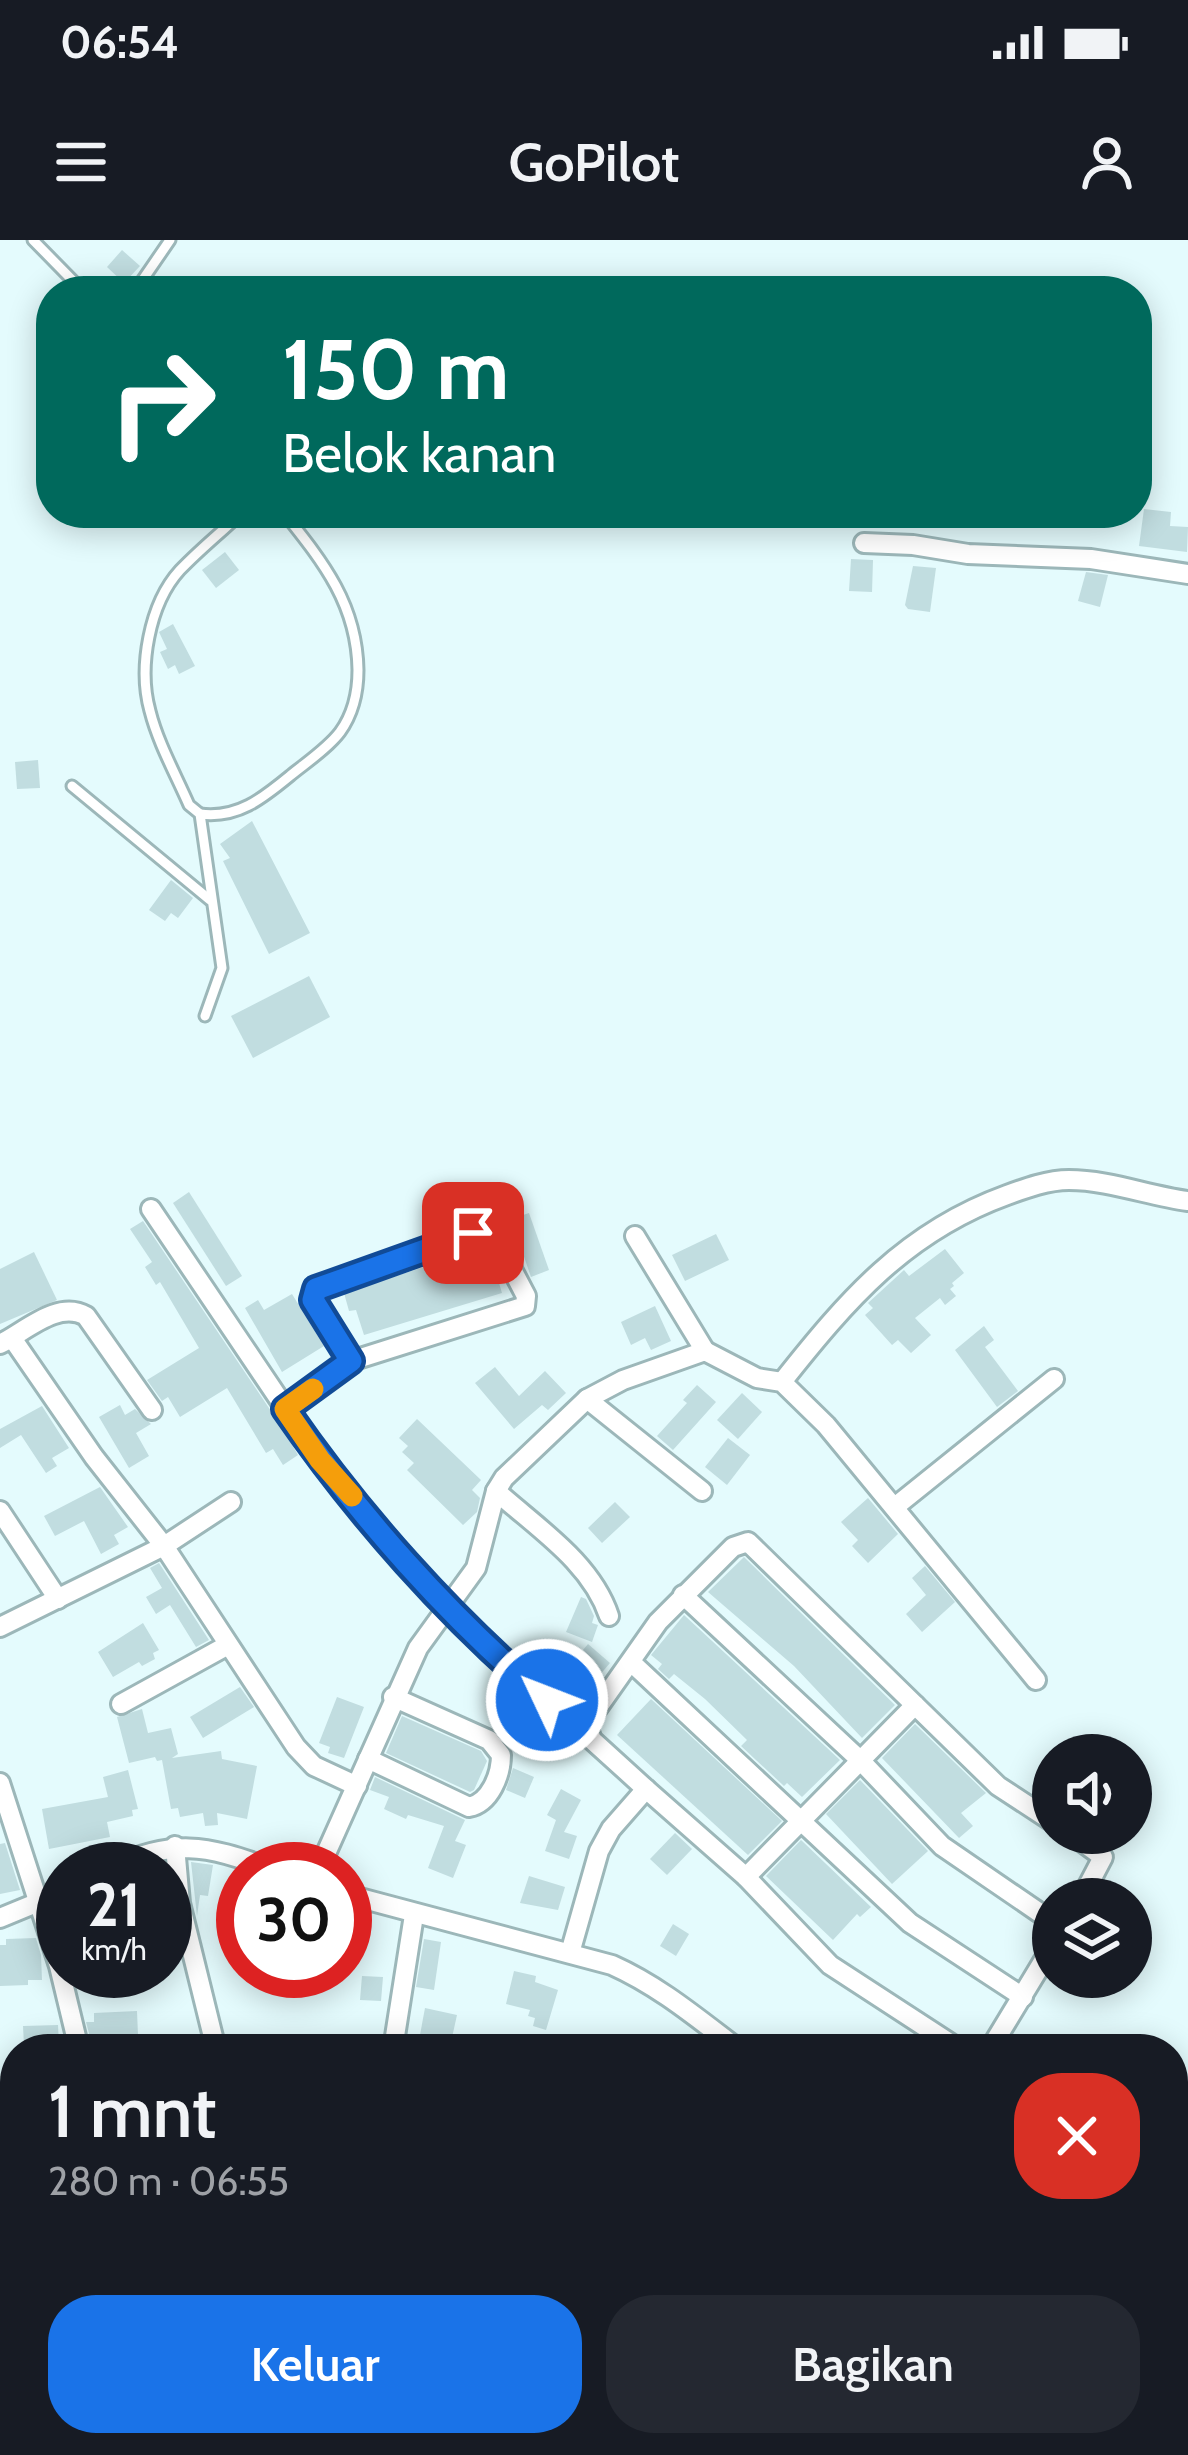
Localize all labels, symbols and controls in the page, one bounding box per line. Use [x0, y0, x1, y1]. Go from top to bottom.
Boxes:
text: 06:54 [60, 15, 179, 69]
icon: menu [48, 129, 114, 195]
text: GoPilot [509, 129, 679, 195]
icon: person [1074, 129, 1140, 195]
text: 150 m [282, 318, 509, 420]
icon: right [84, 324, 240, 480]
text: Belok kanan [282, 420, 557, 486]
pin [422, 1182, 524, 1284]
icon: arrive [440, 1200, 506, 1266]
position arrow [484, 1637, 610, 1763]
map controls [1032, 1734, 1152, 1998]
button: sound [1032, 1734, 1152, 1854]
speed limit sign: 30 [216, 1842, 372, 1998]
text: 21 [87, 1868, 141, 1941]
button: layers [1032, 1878, 1152, 1998]
text: km/h [81, 1931, 147, 1968]
text: 1 mnt [48, 2068, 216, 2155]
button: close [1014, 2073, 1140, 2199]
text: 280 m · 06:55 [48, 2157, 289, 2205]
button: Keluar [48, 2295, 582, 2433]
button: Bagikan [606, 2295, 1140, 2433]

